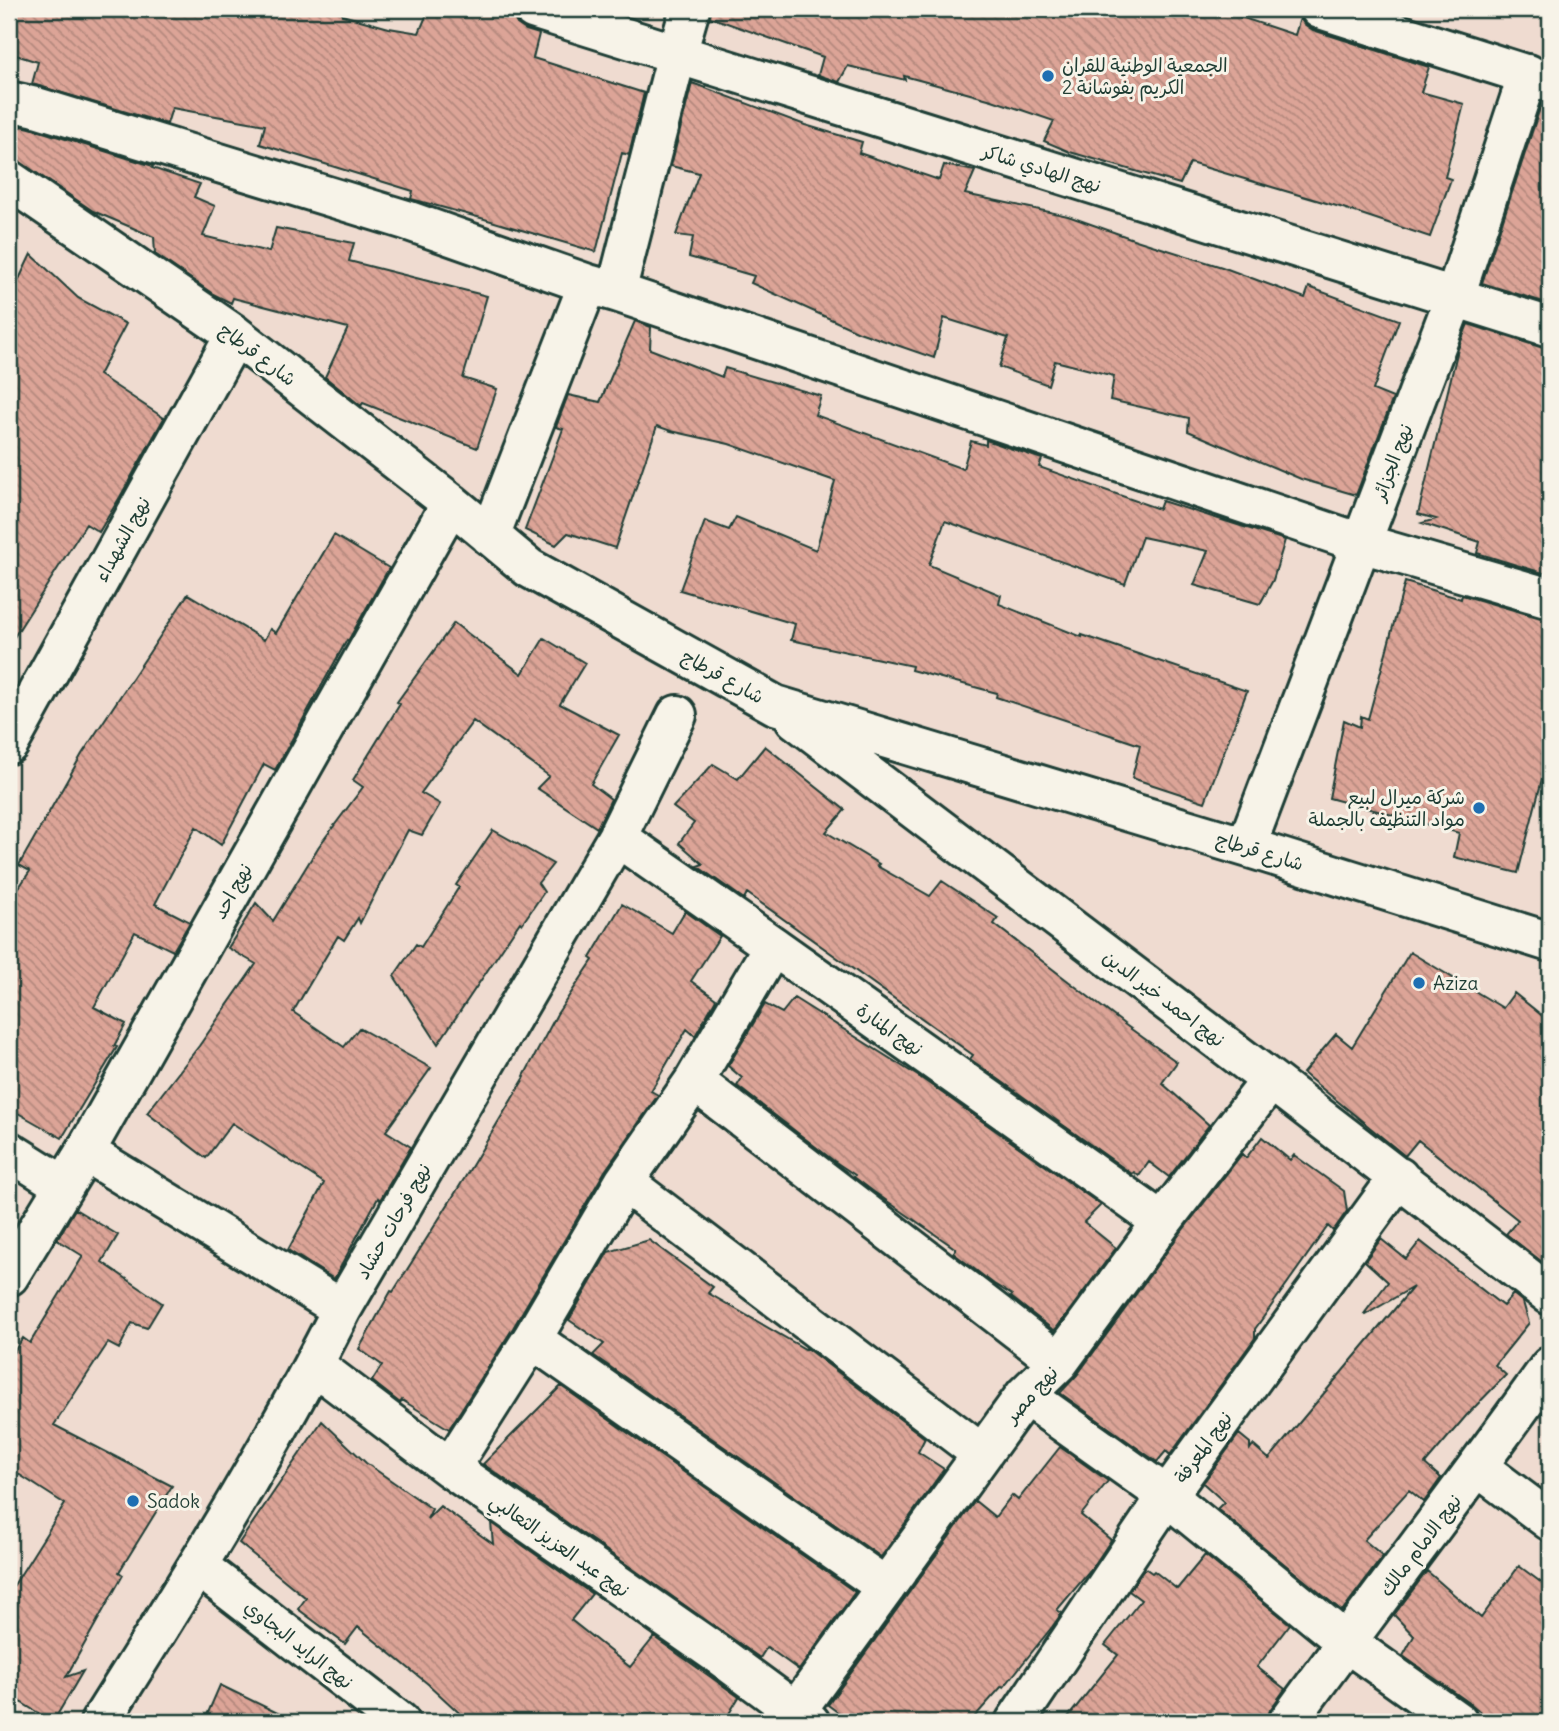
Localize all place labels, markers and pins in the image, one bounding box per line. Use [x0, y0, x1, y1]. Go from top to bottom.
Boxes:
place label: الجمعية الوطنية للقران الكريم بفوشانة 2 [1062, 53, 1228, 102]
marker: الجمعية الوطنية للقران الكريم بفوشانة 2 [1040, 68, 1056, 84]
place label: شركة ميرال لبيع مواد التنظيف بالجملة [1309, 785, 1465, 831]
marker: شركة ميرال لبيع مواد التنظيف بالجملة [1471, 800, 1487, 816]
place label: Aziza [1433, 971, 1478, 995]
marker: Aziza [1411, 975, 1427, 991]
place label: Sadok [147, 1489, 200, 1513]
marker: Sadok [125, 1493, 141, 1509]

